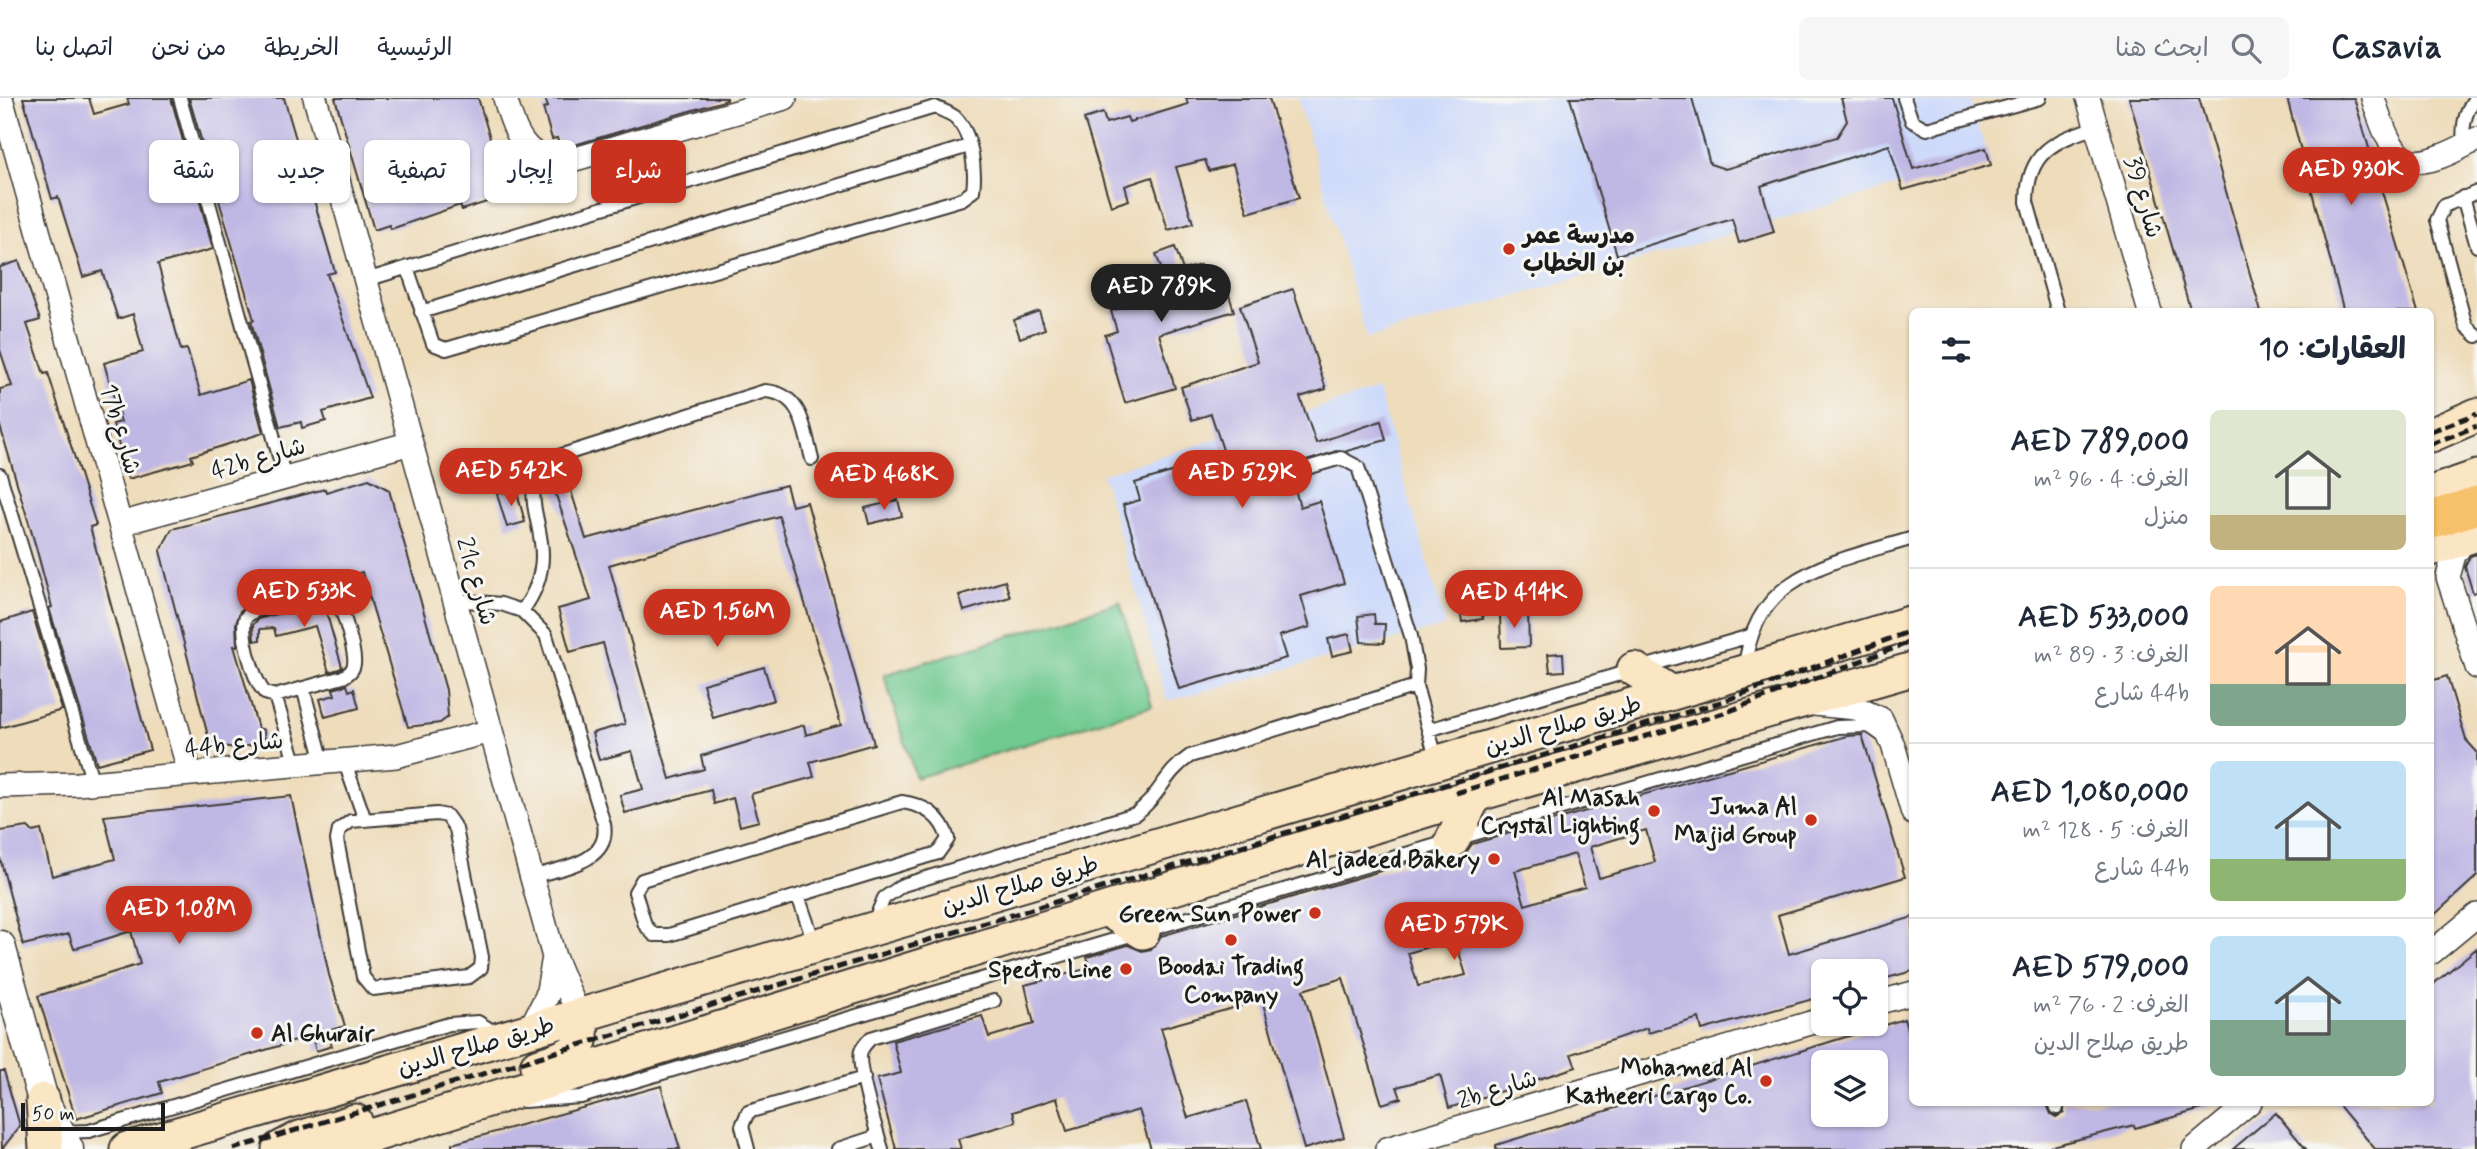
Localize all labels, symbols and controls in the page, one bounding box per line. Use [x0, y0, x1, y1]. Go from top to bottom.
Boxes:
search box [1799, 17, 2289, 80]
text: Casavia [2331, 26, 2442, 70]
icon: search [2227, 29, 2265, 67]
text: ابحث هنا [2115, 32, 2209, 66]
text: اتصل بنا [35, 33, 113, 64]
text: من نحن [151, 33, 226, 64]
text: الخريطة [264, 33, 339, 64]
text: الرئيسية [377, 33, 453, 64]
chip: شقة [149, 140, 239, 203]
chip: جديد [253, 140, 350, 203]
chip: تصفية [364, 140, 470, 203]
chip: إيجار [484, 140, 577, 203]
chip: شراء [591, 140, 686, 203]
pin: AED 930K [2279, 148, 2423, 207]
street label: شارع 39 [2116, 153, 2169, 242]
text: AED 930K [2299, 155, 2403, 185]
place label: مدرسة عمر بن الخطاب [1521, 221, 1635, 280]
marker: مدرسة عمر بن الخطاب [1501, 241, 1517, 257]
pin: AED 789K [1089, 264, 1233, 324]
text: AED 789K [1107, 272, 1215, 302]
text: العقارات: 10 [2259, 330, 2406, 369]
icon: filters [1937, 331, 1975, 369]
street label: 17b شارع [92, 380, 147, 478]
text: AED 789,000 [2010, 422, 2189, 461]
street label: 42b شارع [208, 431, 309, 488]
icon: home [2266, 438, 2350, 522]
pin: AED 542K [439, 448, 583, 508]
pin: AED 529K [1170, 450, 1314, 510]
pin: AED 468K [812, 452, 956, 512]
text: AED 542K [455, 456, 567, 486]
text: AED 529K [1188, 458, 1296, 488]
text: AED 468K [830, 460, 938, 490]
text: الغرف: 4 · 96 m² [2034, 465, 2189, 495]
text: منزل [2144, 503, 2189, 533]
street label: 21c شارع [448, 534, 503, 629]
pin: AED 533K [232, 570, 376, 629]
pin: AED 414K [1442, 570, 1586, 630]
text: AED 533K [253, 577, 355, 607]
text: AED 414K [1461, 578, 1567, 608]
pin: AED 1.56M [637, 589, 797, 649]
text: AED 1.56M [659, 597, 775, 627]
text: AED 533,000 [2018, 598, 2189, 637]
icon: home [2266, 614, 2350, 698]
text: الغرف: 3 · 89 m² [2034, 641, 2189, 671]
text: 44b شارع [2094, 679, 2189, 709]
street label: طريق صلاح الدين [1481, 689, 1646, 764]
street label: 44b شارع [184, 726, 285, 765]
text: AED 1,080,000 [1991, 773, 2189, 812]
place label: Al Masah Crystal Lighting [1481, 783, 1640, 845]
icon: home [2266, 789, 2350, 873]
place label: Juma Al Majid Group [1674, 792, 1797, 851]
marker: Al Masah Crystal Lighting [1646, 803, 1662, 819]
marker: Juma Al Majid Group [1803, 812, 1819, 828]
text: الغرف: 5 · 128 m² [2023, 816, 2189, 846]
place label: Al jadeed Bakery [1306, 845, 1480, 876]
street label: طريق صلاح الدين [938, 849, 1103, 924]
marker: Al jadeed Bakery [1486, 851, 1502, 867]
text: 44b شارع [2094, 854, 2189, 884]
pin: AED 1.08M [99, 886, 259, 946]
text: AED 1.08M [122, 894, 236, 924]
place label: Green Sun Power [1119, 899, 1302, 930]
pin: AED 579K [1382, 902, 1526, 962]
marker: Green Sun Power [1307, 905, 1323, 921]
text: AED 579K [1400, 910, 1508, 940]
marker: Boodai Trading Company [1223, 932, 1239, 948]
text: AED 579,000 [2012, 948, 2189, 987]
place label: Boodai Trading Company [1158, 952, 1304, 1011]
place label: Spectro Line [988, 955, 1112, 986]
map controls [1811, 959, 1888, 1127]
button: locate [1811, 959, 1888, 1036]
marker: Spectro Line [1118, 961, 1134, 977]
icon: home [2266, 964, 2350, 1048]
text: الغرف: 2 · 76 m² [2033, 991, 2189, 1021]
street label: طريق صلاح الدين [394, 1010, 559, 1085]
place label: Al Ghurair [271, 1019, 375, 1050]
marker: Al Ghurair [249, 1025, 265, 1041]
text: طريق صلاح الدين [2034, 1029, 2189, 1059]
button: layers [1811, 1050, 1888, 1127]
place label: Mohamed Al Katheeri Cargo Co. [1566, 1053, 1752, 1113]
street label: 2b شارع [1454, 1064, 1541, 1117]
marker: Mohamed Al Katheeri Cargo Co. [1758, 1073, 1774, 1089]
scale bar [21, 1100, 164, 1132]
text: 50 m [32, 1102, 75, 1127]

